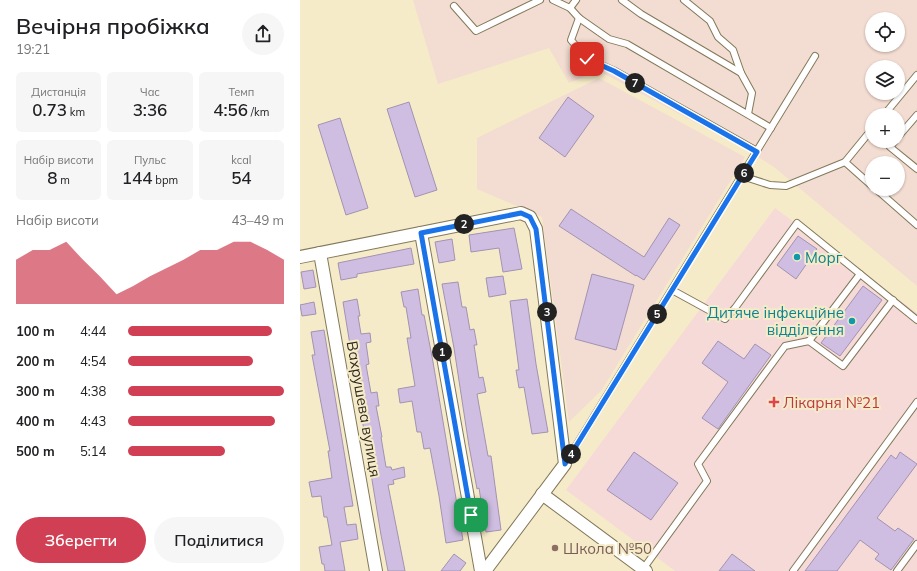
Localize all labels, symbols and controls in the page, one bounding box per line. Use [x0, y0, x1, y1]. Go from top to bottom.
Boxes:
text: Вечірня пробіжка [16, 12, 210, 40]
map controls [865, 12, 905, 196]
button: locate [865, 12, 905, 52]
button: share [242, 13, 284, 55]
text: 19:21 [16, 41, 50, 57]
pin [570, 42, 604, 76]
icon: check [576, 48, 598, 70]
button: layers [865, 60, 905, 100]
pin: 7 [625, 73, 645, 93]
text: 7 [632, 76, 638, 90]
text: Дистанція [31, 85, 86, 99]
text: Час [140, 85, 160, 99]
text: Темп [228, 85, 254, 99]
text: 0.73 [32, 99, 67, 120]
text: 3:36 [133, 99, 167, 120]
text: 4:56 [213, 99, 248, 120]
text: km [67, 105, 85, 119]
text: /km [248, 105, 269, 119]
button: + [865, 108, 905, 148]
text: Набір висоти [24, 153, 94, 167]
text: Пульс [134, 153, 166, 167]
text: kcal [231, 153, 251, 167]
button: − [865, 156, 905, 196]
pin: 6 [734, 163, 754, 183]
text: 6 [741, 166, 747, 180]
text: 8 [47, 167, 58, 188]
text: 144 [122, 167, 152, 188]
text: 54 [231, 167, 252, 188]
text: m [58, 173, 70, 187]
text: bpm [152, 173, 178, 187]
text: Набір висоти [16, 212, 99, 228]
text: 43–49 m [231, 212, 284, 228]
pin: 2 [454, 214, 474, 234]
text: 2 [461, 217, 467, 231]
place label: Морг [805, 248, 843, 267]
marker: Морг [792, 252, 802, 262]
pin: 3 [537, 302, 557, 322]
place label: Дитяче інфекційне відділення [707, 303, 844, 339]
pin: 5 [647, 304, 667, 324]
text: 3 [544, 305, 550, 319]
text: 5 [654, 307, 660, 321]
marker: Дитяче інфекційне відділення [847, 316, 857, 326]
text: 100 m [16, 323, 55, 339]
text: 4:44 [80, 323, 106, 339]
street label: Вахрушева вулиця [343, 339, 385, 479]
pin: 1 [432, 342, 452, 362]
text: 1 [439, 345, 445, 359]
text: 200 m [16, 353, 55, 369]
text: 4:54 [80, 353, 106, 369]
text: 300 m [16, 383, 55, 399]
text: 4:38 [80, 383, 106, 399]
place label: Лікарня №21 [783, 393, 880, 412]
marker: Лікарня №21 [768, 396, 780, 408]
text: 400 m [16, 413, 55, 429]
text: 4:43 [80, 413, 106, 429]
text: 500 m [16, 443, 55, 459]
text: 5:14 [80, 443, 106, 459]
pin: 4 [561, 444, 581, 464]
text: 4 [568, 447, 574, 461]
pin [454, 498, 488, 532]
icon: arrive [460, 504, 482, 526]
button: Зберегти [16, 517, 146, 563]
button: Поділитися [154, 517, 284, 563]
place label: Школа №50 [563, 539, 652, 558]
marker: Школа №50 [550, 543, 560, 553]

